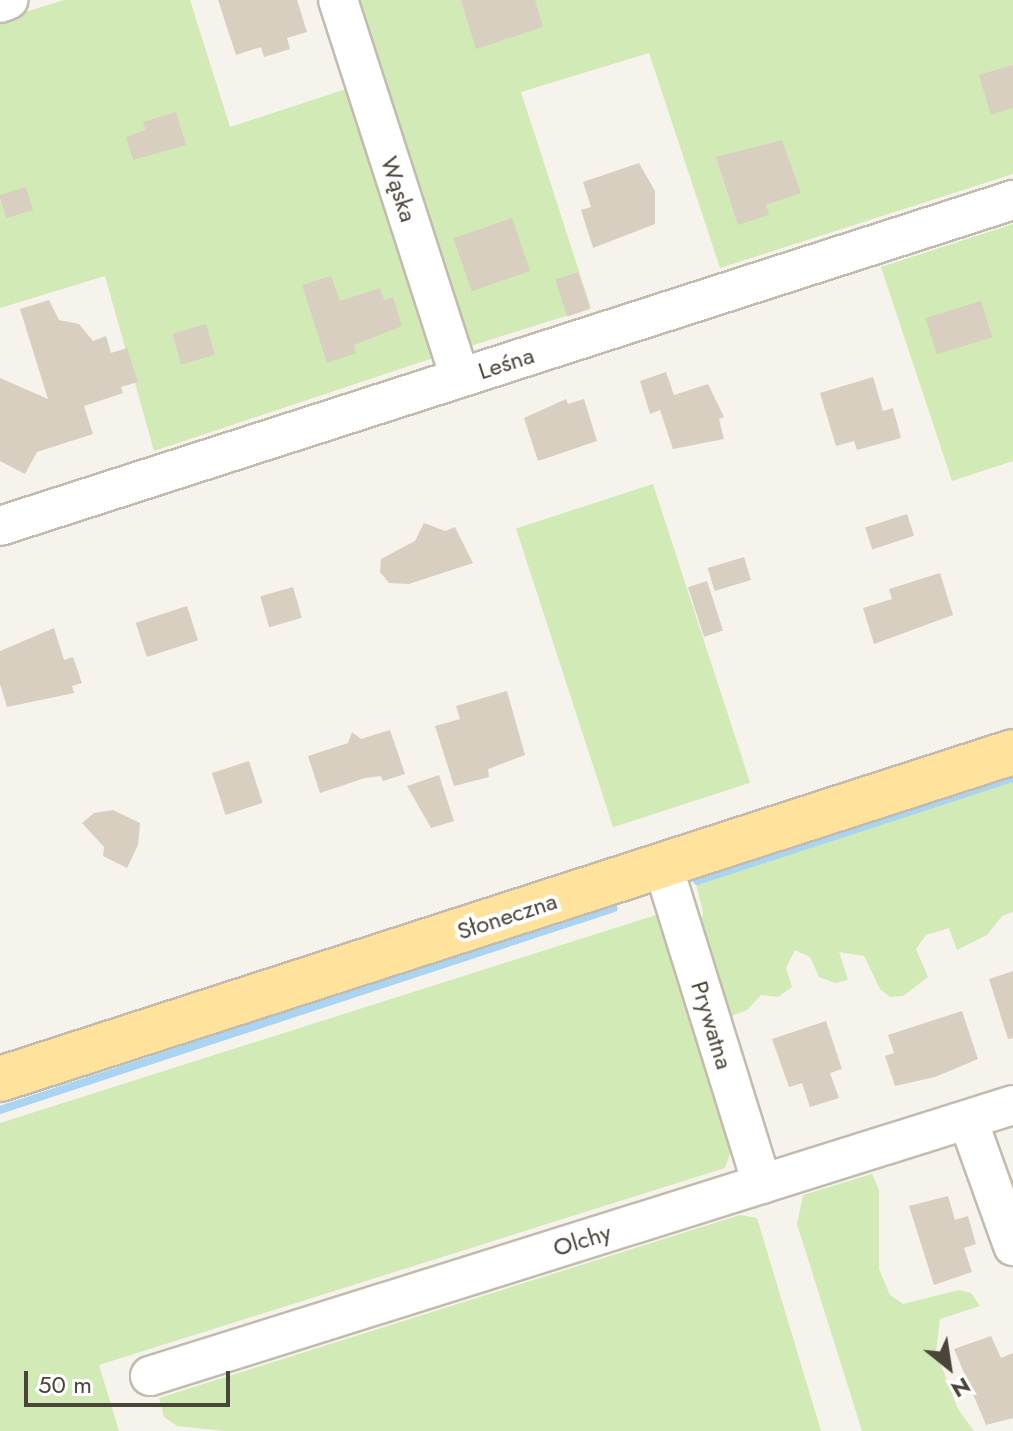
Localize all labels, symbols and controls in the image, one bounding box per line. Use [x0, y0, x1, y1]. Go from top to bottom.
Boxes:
street label: Wąska [375, 153, 423, 225]
street label: Leśna [474, 341, 538, 385]
street label: Słoneczna [453, 886, 561, 946]
street label: Prywatna [685, 977, 739, 1073]
street label: Olchy [550, 1218, 614, 1262]
north arrow [909, 1327, 989, 1407]
scale bar [28, 1355, 234, 1405]
text: 50 m [38, 1367, 92, 1402]
text: N [945, 1370, 977, 1406]

